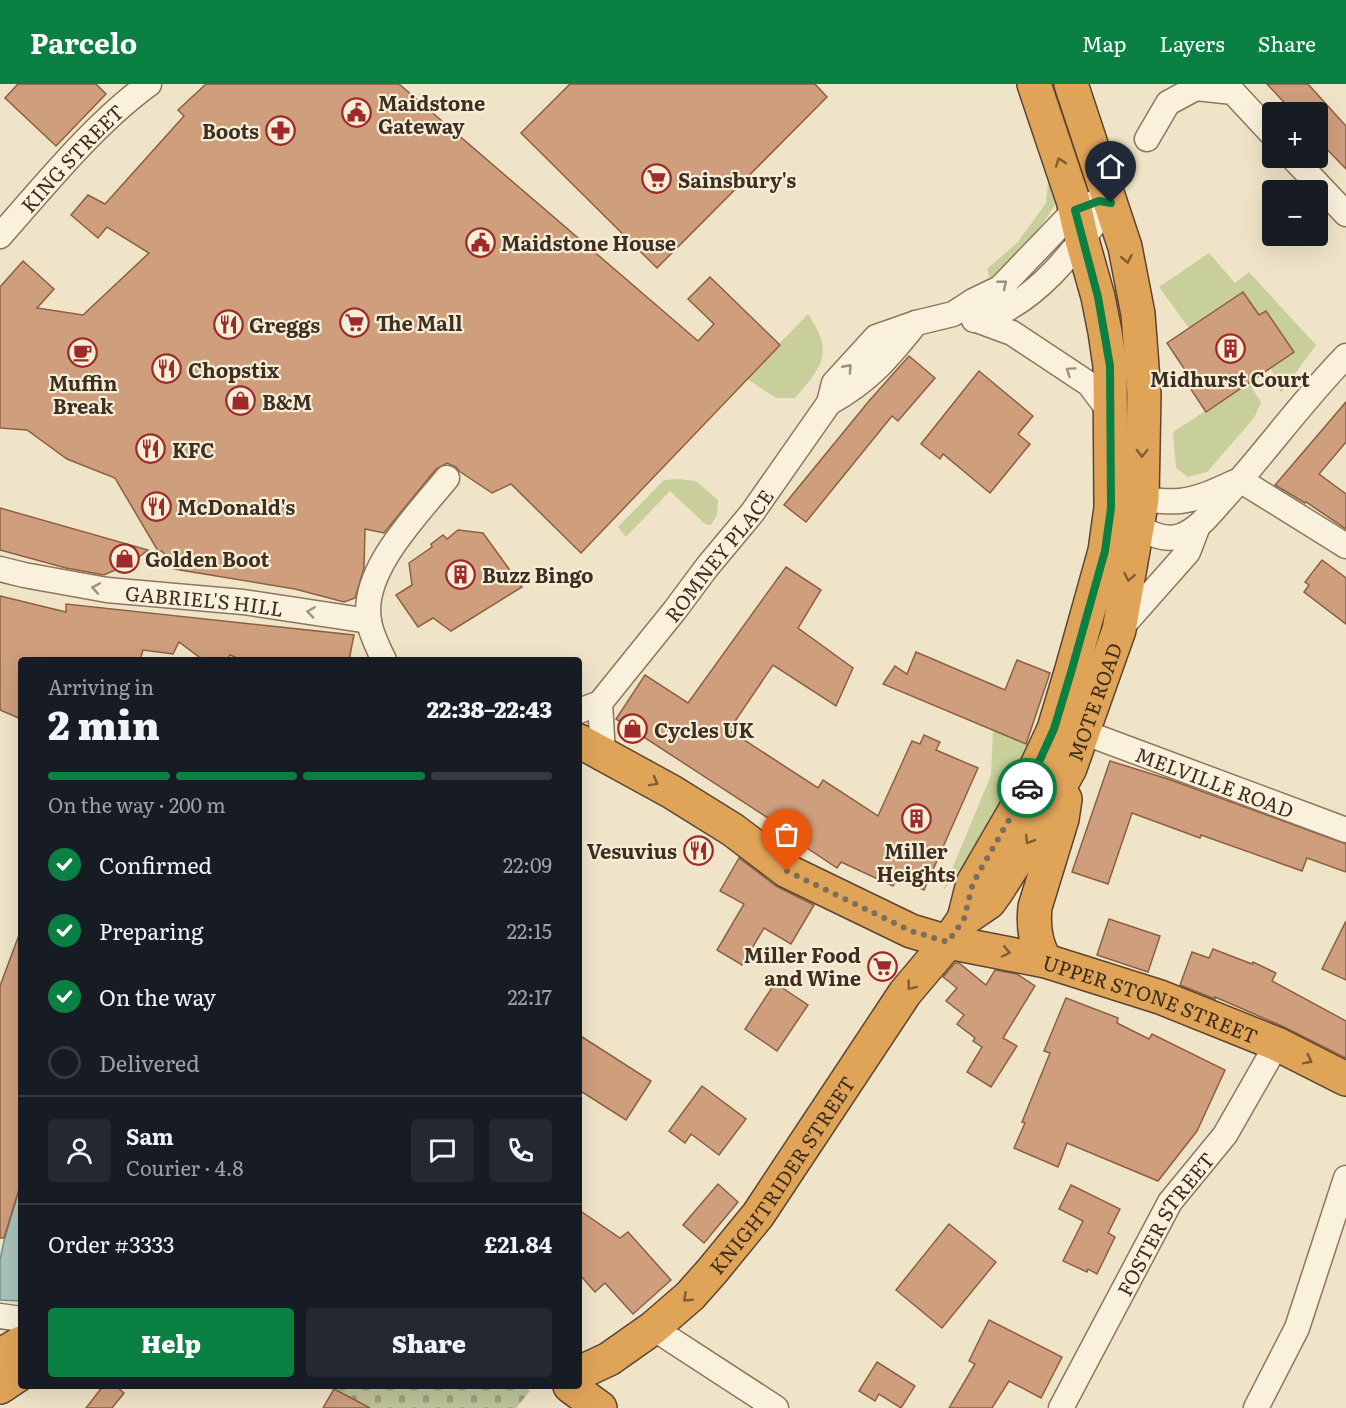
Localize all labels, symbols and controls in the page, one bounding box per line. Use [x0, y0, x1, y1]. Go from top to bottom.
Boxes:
text: Parcelo [30, 21, 137, 63]
text: Map [1082, 27, 1127, 58]
text: Layers [1160, 27, 1225, 58]
text: Share [1258, 27, 1316, 58]
place label: Maidstone Gateway [378, 87, 485, 140]
street label: KING STREET [13, 96, 130, 218]
public building icon: Maidstone Gateway [341, 97, 373, 129]
map controls [1262, 102, 1328, 246]
button: + [1262, 102, 1328, 168]
pharmacy icon: Boots [264, 114, 296, 146]
place label: Boots [202, 115, 259, 145]
pin [1085, 141, 1136, 203]
icon: home [1094, 150, 1127, 183]
one-way arrow [1055, 157, 1068, 168]
supermarket icon: Sainsbury's [641, 163, 673, 195]
place label: Sainsbury's [678, 164, 796, 194]
button: − [1262, 180, 1328, 246]
public building icon: Maidstone House [464, 226, 496, 258]
place label: Maidstone House [501, 227, 676, 257]
one-way arrow [1120, 254, 1133, 264]
one-way arrow [996, 281, 1007, 292]
supermarket icon: The Mall [339, 306, 371, 338]
place label: The Mall [376, 307, 462, 337]
restaurant icon: Greggs [212, 308, 244, 340]
place label: Greggs [249, 309, 320, 339]
building icon: Midhurst Court [1214, 332, 1246, 364]
cafe icon: Muffin Break [67, 336, 99, 368]
restaurant icon: Chopstix [151, 353, 183, 385]
place label: Chopstix [188, 354, 279, 384]
place label: Midhurst Court [1150, 363, 1310, 393]
one-way arrow [841, 364, 852, 375]
place label: Muffin Break [49, 367, 117, 420]
one-way arrow [1066, 367, 1077, 378]
shop icon: B&M [225, 385, 257, 417]
place label: B&M [262, 386, 312, 416]
restaurant icon: KFC [135, 433, 167, 465]
place label: KFC [172, 434, 214, 464]
one-way arrow [1136, 448, 1148, 457]
street label: ROMNEY PLACE [656, 482, 780, 628]
restaurant icon: McDonald's [140, 490, 172, 522]
place label: McDonald's [177, 491, 295, 521]
shop icon: Golden Boot [108, 542, 140, 574]
place label: Golden Boot [145, 543, 269, 573]
building icon: Buzz Bingo [445, 558, 477, 590]
place label: Buzz Bingo [482, 559, 594, 589]
one-way arrow [1123, 572, 1136, 582]
street label: GABRIEL'S HILL [124, 577, 286, 623]
one-way arrow [92, 582, 102, 595]
one-way arrow [306, 607, 316, 619]
street label: MOTE ROAD [1059, 638, 1128, 765]
text: Arriving in [48, 671, 154, 701]
text: 22:38–22:43 [427, 692, 552, 725]
text: 2 min [48, 694, 160, 752]
shop icon: Cycles UK [617, 713, 649, 745]
place label: Cycles UK [654, 714, 754, 744]
street label: MELVILLE ROAD [1132, 738, 1299, 824]
courier [997, 758, 1057, 818]
icon: car [1011, 772, 1044, 805]
one-way arrow [648, 775, 658, 786]
text: On the way · 200 m [48, 789, 226, 819]
building icon: Miller Heights [900, 803, 932, 835]
pin [761, 809, 812, 871]
icon: bag [770, 818, 803, 851]
restaurant icon: Vesuvius [682, 834, 714, 866]
one-way arrow [1025, 834, 1037, 844]
place label: Vesuvius [587, 835, 677, 865]
place label: Miller Heights [877, 835, 956, 888]
icon: check [48, 848, 81, 881]
text: Confirmed [99, 848, 212, 881]
text: 22:09 [503, 849, 552, 879]
icon: check [48, 914, 81, 947]
text: Preparing [99, 914, 203, 947]
text: 22:15 [507, 915, 552, 945]
place label: Miller Food and Wine [744, 939, 861, 992]
one-way arrow [1001, 945, 1011, 958]
street label: UPPER STONE STREET [1039, 946, 1263, 1050]
supermarket icon: Miller Food and Wine [866, 950, 898, 982]
one-way arrow [907, 979, 918, 990]
icon: check [48, 980, 81, 1013]
text: On the way [99, 980, 216, 1013]
text: 22:17 [507, 981, 552, 1011]
text: Delivered [99, 1046, 200, 1079]
one-way arrow [1301, 1052, 1312, 1064]
street label: KNIGHTRIDER STREET [701, 1070, 861, 1280]
button: person [48, 1119, 111, 1182]
text: Sam [126, 1119, 174, 1152]
button: chat [411, 1119, 474, 1182]
button: phone [489, 1119, 552, 1182]
street label: FOSTER STREET [1108, 1145, 1221, 1301]
text: Courier · 4.8 [126, 1152, 243, 1182]
text: Order #3333 [48, 1227, 175, 1260]
text: £21.84 [484, 1227, 552, 1260]
one-way arrow [683, 1290, 694, 1301]
button: Help [48, 1308, 294, 1377]
button: Share [306, 1308, 552, 1377]

